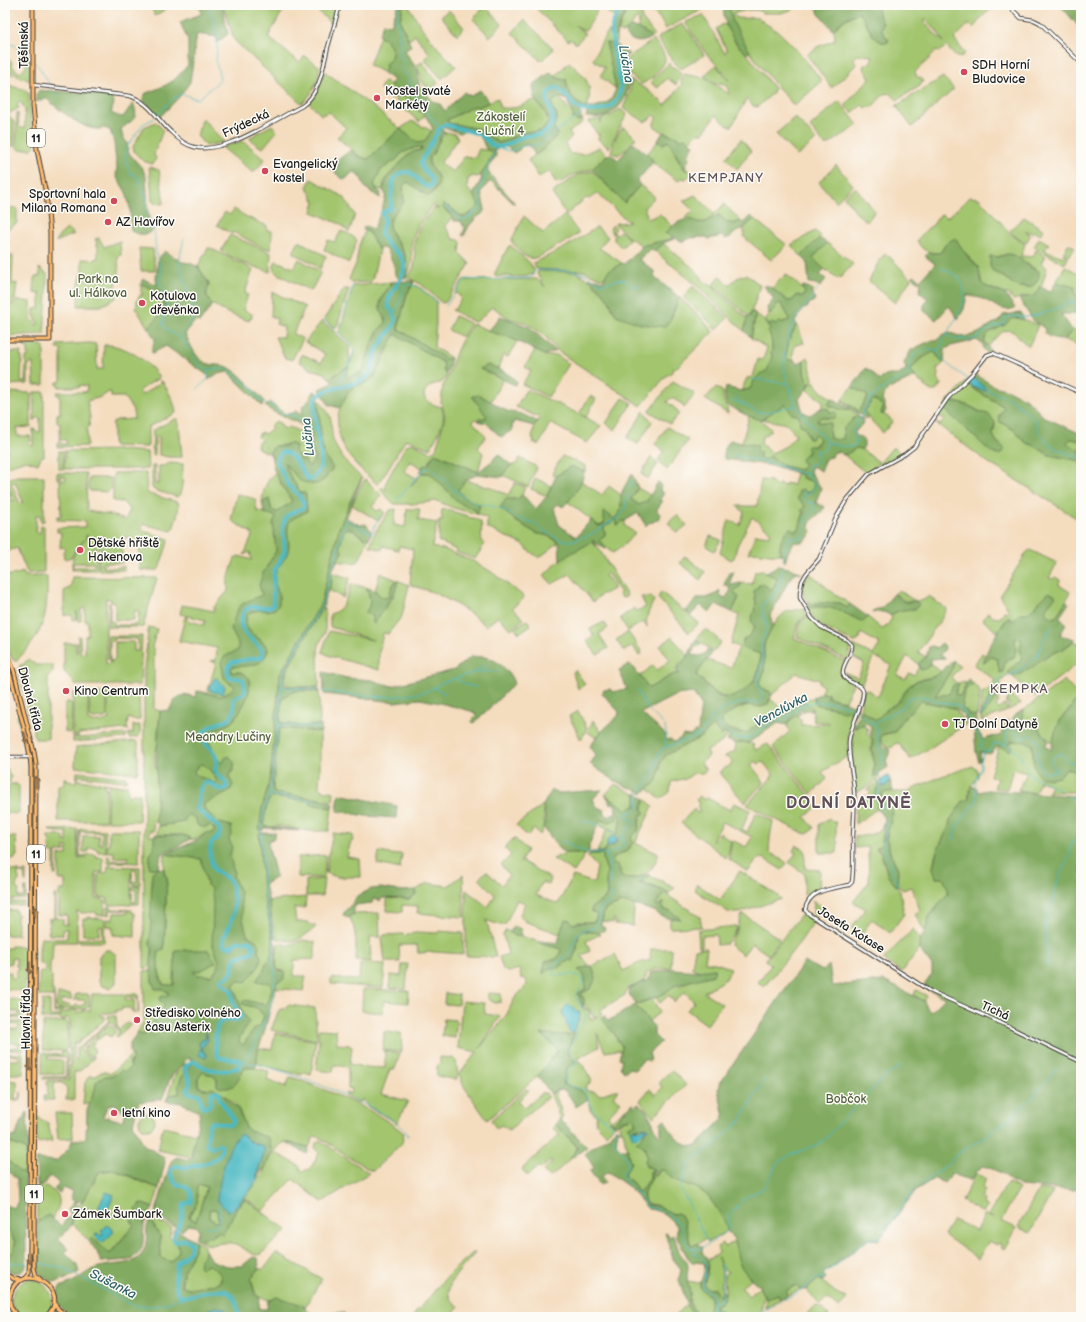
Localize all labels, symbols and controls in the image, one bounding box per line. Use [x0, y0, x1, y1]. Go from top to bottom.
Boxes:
street label: Těšínská [17, 21, 32, 69]
water label: Lučina [615, 44, 637, 84]
place label: SDH Horní Bludovice [972, 58, 1030, 87]
marker: SDH Horní Bludovice [959, 67, 969, 77]
place label: Kostel svaté Markéty [385, 84, 451, 113]
marker: Kostel svaté Markéty [372, 93, 382, 103]
street label: Frýdecká [220, 107, 272, 141]
park label: Zákostelí - Luční 4 [476, 110, 525, 139]
road number: 11 [27, 129, 45, 147]
place label: Evangelický kostel [273, 157, 338, 186]
marker: Evangelický kostel [260, 166, 270, 176]
district label: KEMPJANY [688, 170, 764, 186]
place label: Sportovní hala Milana Romana [21, 187, 106, 216]
marker: Sportovní hala Milana Romana [109, 196, 119, 206]
place label: AZ Havířov [116, 215, 175, 230]
marker: AZ Havířov [103, 217, 113, 227]
park label: Park na ul. Hálkova [69, 272, 127, 301]
place label: Kotulova dřevěnka [150, 289, 200, 318]
marker: Kotulova dřevěnka [137, 298, 147, 308]
water label: Lučina [298, 417, 318, 457]
place label: Dětské hřiště Hakenova [88, 536, 159, 565]
marker: Dětské hřiště Hakenova [75, 545, 85, 555]
street label: Dlouhá třída [14, 665, 46, 733]
district label: KEMPKA [990, 681, 1048, 697]
place label: Kino Centrum [74, 684, 148, 699]
marker: Kino Centrum [61, 686, 71, 696]
water label: Venclůvka [751, 689, 811, 731]
place label: TJ Dolní Datyně [953, 717, 1038, 732]
marker: TJ Dolní Datyně [940, 719, 950, 729]
park label: Meandry Lučiny [185, 730, 271, 745]
one-way arrow [23, 731, 31, 744]
one-way arrow [32, 776, 40, 789]
district label: DOLNÍ DATYNĚ [786, 791, 912, 813]
road number: 11 [27, 845, 45, 863]
street label: Josefa Kotase [815, 903, 887, 957]
one-way arrow [31, 906, 39, 919]
one-way arrow [26, 961, 34, 974]
street label: Hlavní třída [19, 988, 34, 1050]
street label: Tichá [979, 998, 1012, 1024]
place label: Středisko volného času Asterix [145, 1006, 241, 1035]
marker: Středisko volného času Asterix [132, 1015, 142, 1025]
one-way arrow [26, 1058, 34, 1071]
park label: Bobčok [826, 1092, 867, 1107]
place label: letní kino [122, 1106, 171, 1121]
marker: letní kino [109, 1108, 119, 1118]
road number: 11 [25, 1185, 43, 1203]
place label: Zámek Šumbark [72, 1206, 162, 1222]
marker: Zámek Šumbark [60, 1209, 70, 1219]
one-way arrow [26, 1251, 34, 1264]
water label: Sušanka [87, 1265, 139, 1303]

